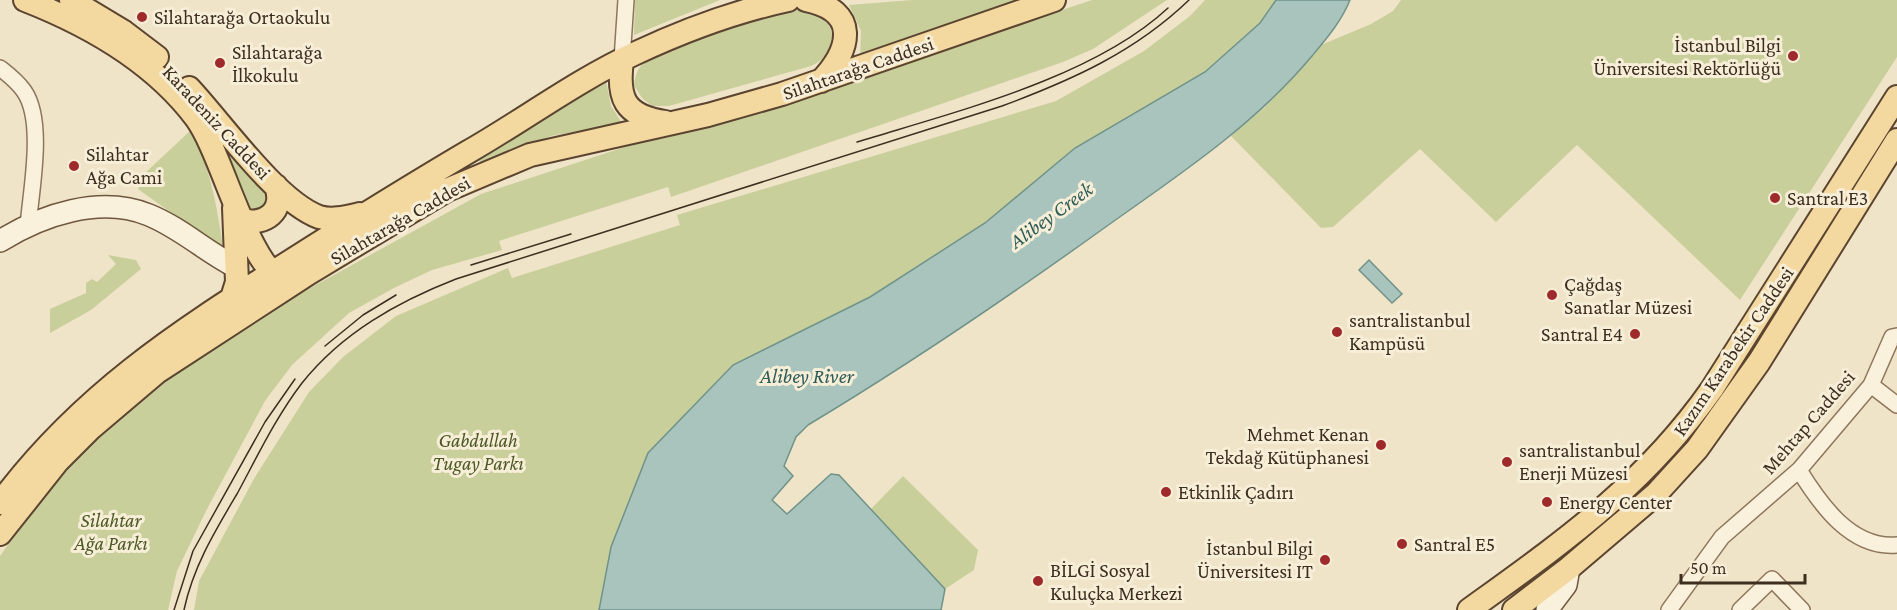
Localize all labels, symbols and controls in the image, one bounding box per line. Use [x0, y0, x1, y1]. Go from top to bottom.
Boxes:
place label: Silahtarağa Ortaokulu [154, 6, 331, 29]
marker: Silahtarağa Ortaokulu [135, 10, 149, 24]
street label: Silahtarağa Caddesi [780, 32, 937, 105]
place label: İstanbul Bilgi Üniversitesi Rektörlüğü [1593, 34, 1781, 80]
place label: Silahtarağa İlkokulu [232, 41, 322, 86]
marker: İstanbul Bilgi Üniversitesi Rektörlüğü [1786, 49, 1800, 63]
marker: Silahtarağa İlkokulu [213, 56, 227, 70]
street label: Karadeniz Caddesi [159, 60, 275, 184]
place label: Silahtar Ağa Cami [86, 143, 162, 189]
marker: Silahtar Ağa Cami [67, 159, 81, 173]
street label: Silahtarağa Caddesi [326, 171, 474, 270]
water label: Alibey Creek [1004, 176, 1098, 254]
place label: Santral E3 [1787, 187, 1868, 209]
marker: Santral E3 [1768, 191, 1782, 205]
street label: Kazım Karabekir Caddesi [1668, 262, 1798, 440]
place label: Çağdaş Sanatlar Müzesi [1564, 273, 1692, 318]
marker: Çağdaş Sanatlar Müzesi [1545, 288, 1559, 302]
place label: santralistanbul Kampüsü [1349, 309, 1470, 355]
place label: Santral E4 [1541, 323, 1623, 345]
marker: santralistanbul Kampüsü [1330, 325, 1344, 339]
marker: Santral E4 [1628, 327, 1642, 341]
water label: Alibey River [759, 364, 855, 388]
street label: Mehtap Caddesi [1757, 366, 1860, 479]
place label: Mehmet Kenan Tekdağ Kütüphanesi [1205, 423, 1369, 469]
park label: Gabdullah Tugay Parkı [432, 429, 524, 475]
marker: Mehmet Kenan Tekdağ Kütüphanesi [1374, 438, 1388, 452]
place label: santralistanbul Enerji Müzesi [1519, 439, 1640, 485]
marker: santralistanbul Enerji Müzesi [1500, 455, 1514, 469]
place label: Etkinlik Çadırı [1178, 481, 1294, 504]
marker: Etkinlik Çadırı [1159, 485, 1173, 499]
place label: Energy Center [1559, 491, 1672, 514]
marker: Energy Center [1540, 495, 1554, 509]
park label: Silahtar Ağa Parkı [73, 509, 148, 555]
place label: Santral E5 [1414, 533, 1495, 555]
place label: İstanbul Bilgi Üniversitesi IT [1197, 537, 1313, 582]
marker: Santral E5 [1395, 537, 1409, 551]
scale bar [1681, 547, 1806, 585]
marker: İstanbul Bilgi Üniversitesi IT [1318, 553, 1332, 567]
text: 50 m [1690, 558, 1727, 578]
place label: BİLGİ Sosyal Kuluçka Merkezi [1050, 559, 1183, 605]
marker: BİLGİ Sosyal Kuluçka Merkezi [1031, 574, 1045, 588]

